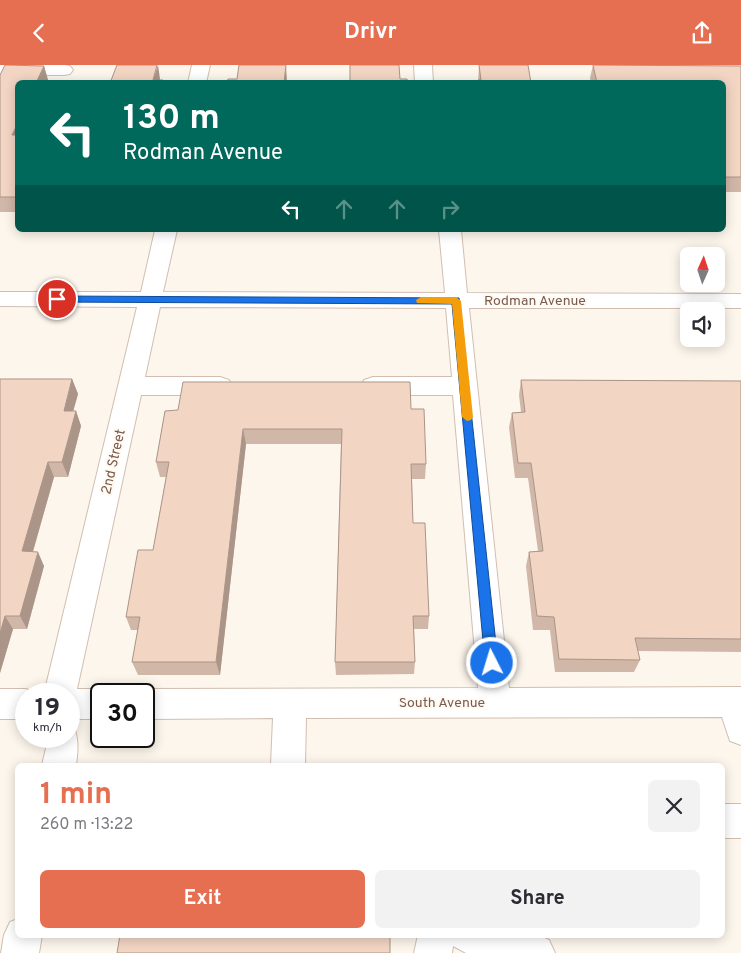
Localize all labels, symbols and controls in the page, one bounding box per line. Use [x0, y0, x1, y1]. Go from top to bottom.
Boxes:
icon: back [25, 19, 53, 47]
text: Drivr [344, 19, 397, 46]
icon: share [688, 19, 716, 47]
text: 130 m [123, 97, 220, 141]
icon: left [40, 100, 105, 165]
text: Rodman Avenue [123, 140, 283, 167]
icon: left [277, 195, 305, 223]
icon: ahead [330, 195, 358, 223]
icon: ahead [383, 195, 411, 223]
icon: right [436, 195, 464, 223]
north arrow [680, 247, 725, 293]
map controls [680, 247, 725, 347]
pin [36, 278, 78, 320]
icon: arrive [43, 285, 71, 313]
street label: Rodman Avenue [484, 293, 586, 310]
button: sound [680, 302, 725, 347]
street label: 2nd Street [98, 428, 130, 496]
position arrow [465, 636, 517, 688]
speed limit sign: 30 [90, 683, 155, 748]
text: 19 [35, 693, 60, 725]
street label: South Avenue [399, 695, 485, 712]
text: km/h [33, 720, 62, 736]
text: 1 min [40, 777, 112, 814]
button: close [648, 780, 700, 832]
text: 260 m · 13:22 [40, 815, 133, 835]
button: Exit [40, 870, 365, 928]
button: Share [375, 870, 700, 928]

